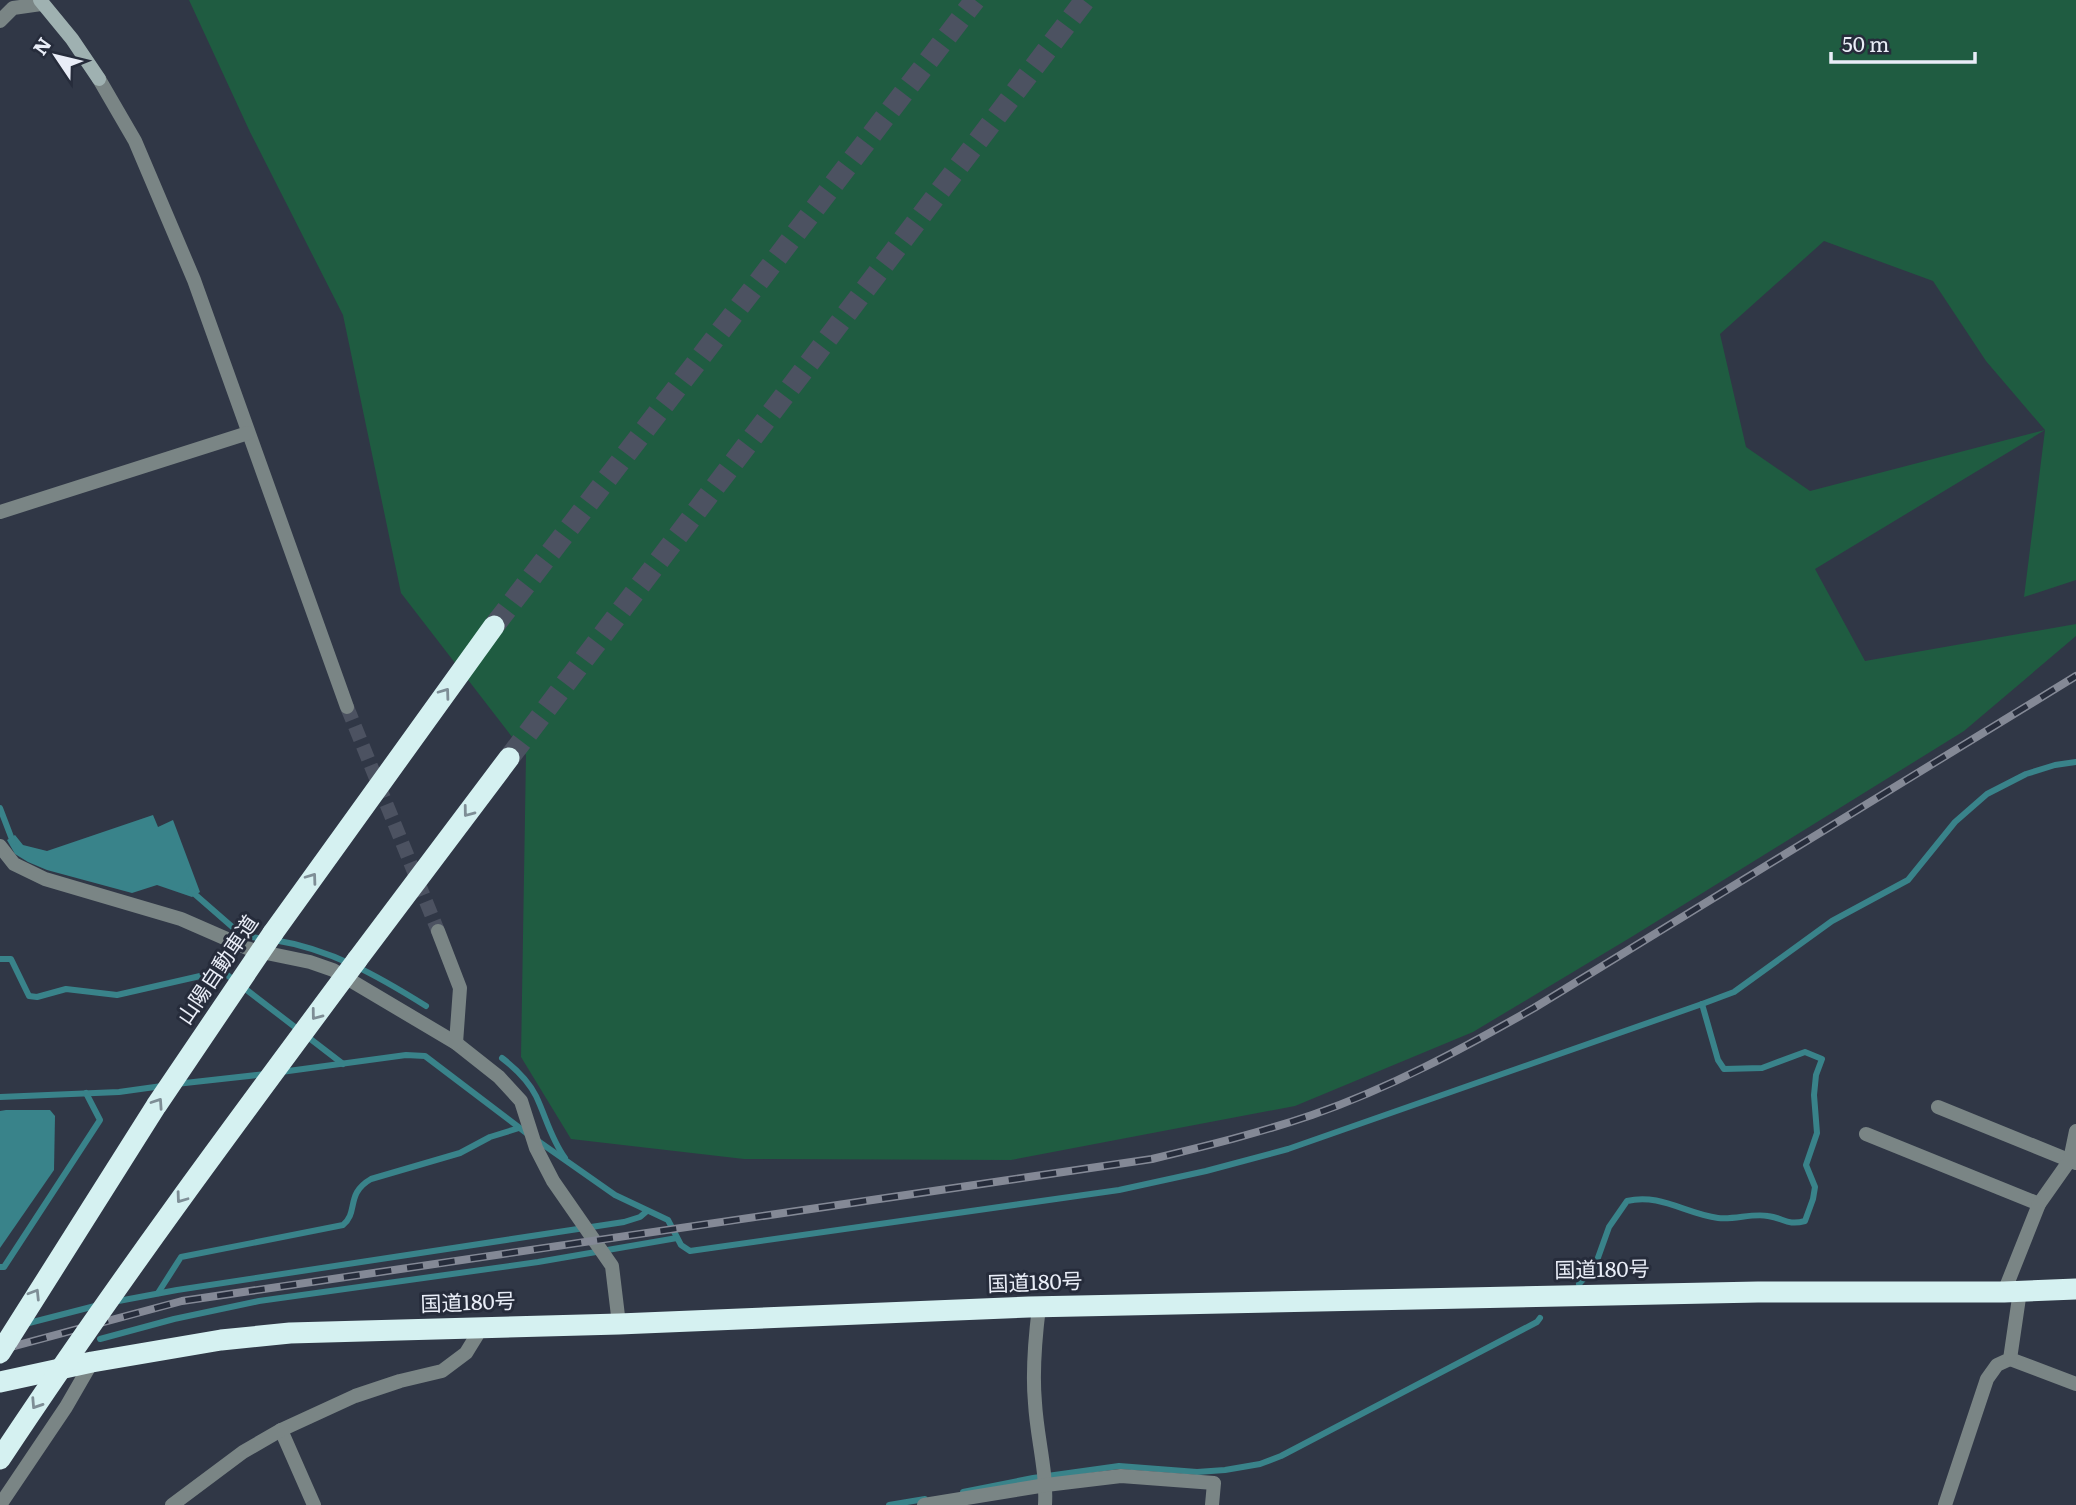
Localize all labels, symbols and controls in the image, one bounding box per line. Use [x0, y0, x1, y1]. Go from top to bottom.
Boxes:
north arrow [21, 21, 91, 91]
scale bar [1831, 21, 1974, 65]
text: 50 m [1842, 27, 1889, 58]
text: N [25, 31, 57, 60]
one-way arrow [437, 689, 450, 701]
one-way arrow [464, 805, 476, 817]
one-way arrow [304, 873, 317, 886]
street label: 山陽自動車道 [168, 908, 264, 1029]
one-way arrow [312, 1007, 324, 1019]
one-way arrow [150, 1098, 162, 1111]
one-way arrow [177, 1190, 189, 1203]
street label: 国道180号 [1554, 1251, 1650, 1284]
street label: 国道180号 [987, 1263, 1083, 1298]
street label: 国道180号 [420, 1283, 516, 1318]
one-way arrow [27, 1289, 40, 1302]
one-way arrow [32, 1396, 45, 1409]

